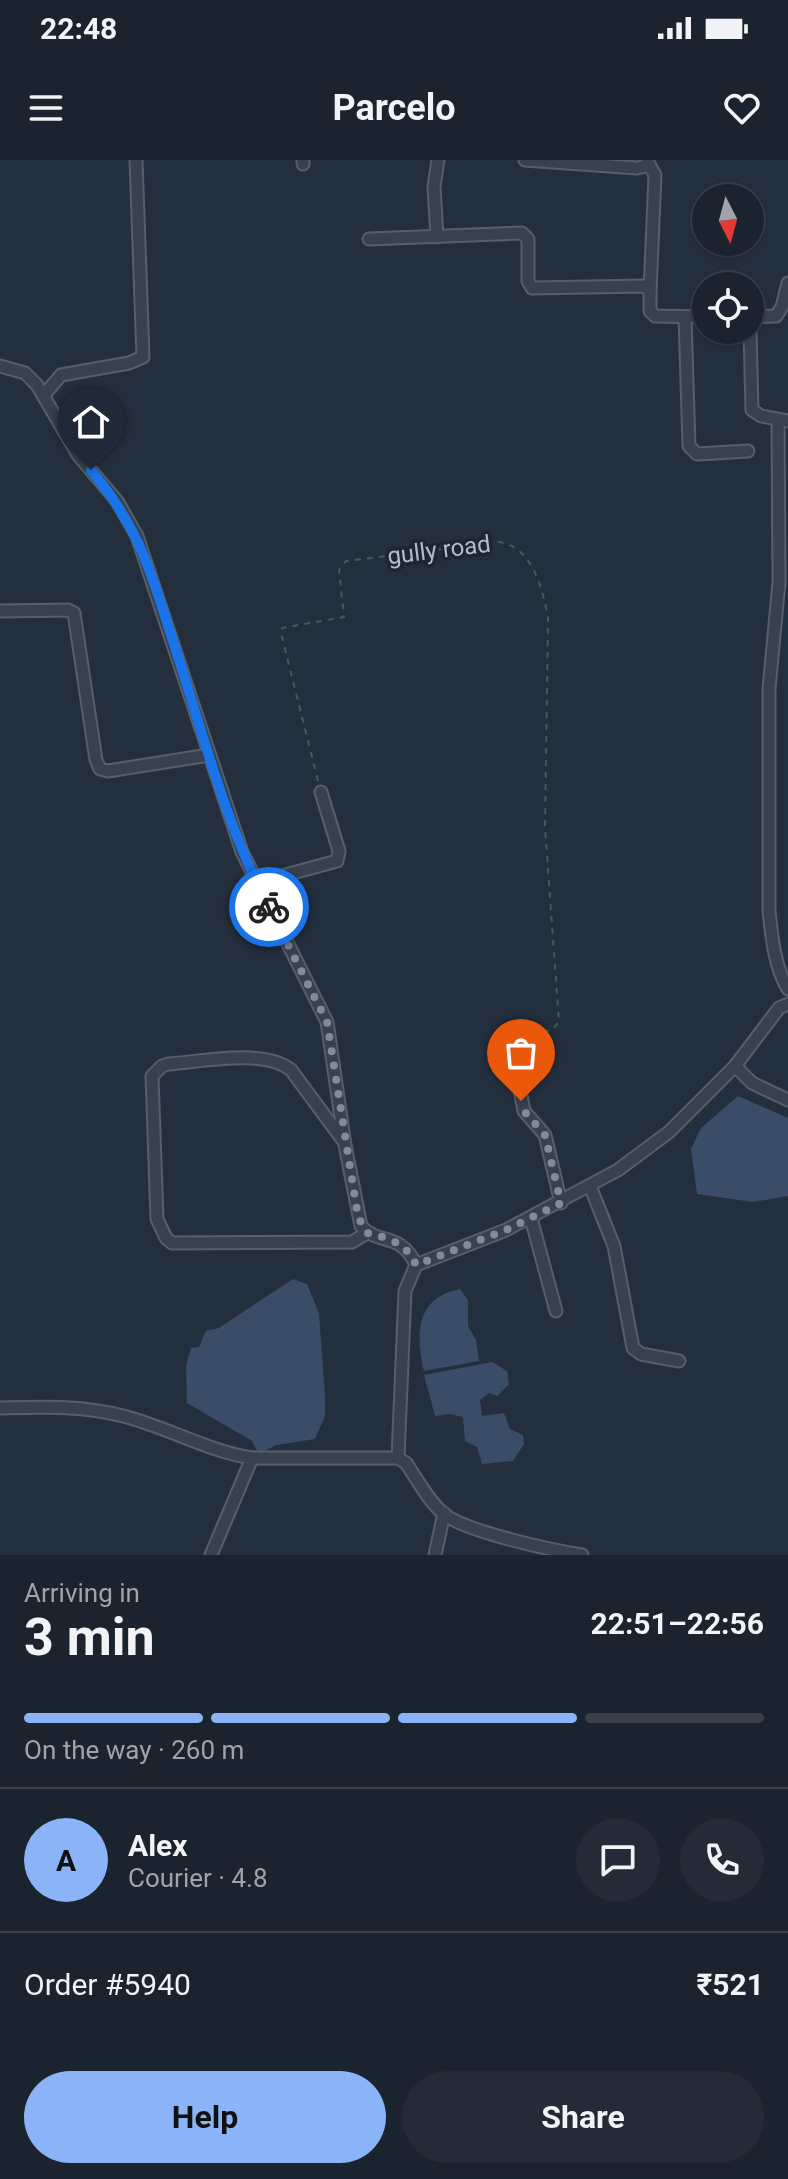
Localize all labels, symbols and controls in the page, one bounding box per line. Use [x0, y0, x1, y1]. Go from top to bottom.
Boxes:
text: 22:48 [40, 11, 117, 46]
icon: menu [24, 86, 68, 130]
icon: heart [720, 86, 764, 130]
text: Parcelo [332, 87, 456, 129]
north arrow [692, 184, 764, 256]
map controls [692, 184, 764, 344]
button: locate [692, 272, 764, 344]
pin [57, 388, 125, 470]
icon: home [69, 400, 113, 444]
street label: gully road [386, 530, 492, 570]
courier [229, 867, 309, 947]
icon: bike [247, 885, 291, 929]
pin [487, 1019, 555, 1101]
icon: bag [499, 1031, 543, 1075]
text: Arriving in [24, 1578, 140, 1608]
text: 22:51–22:56 [590, 1606, 764, 1641]
text: 3 min [24, 1607, 155, 1668]
text: On the way · 260 m [24, 1735, 244, 1765]
button: chat [576, 1818, 660, 1902]
button: phone [680, 1818, 764, 1902]
text: Alex [128, 1828, 188, 1863]
text: A [56, 1843, 76, 1878]
text: Courier · 4.8 [128, 1863, 268, 1893]
text: Order #5940 [24, 1967, 191, 2002]
text: ₹521 [697, 1967, 764, 2002]
button: Help [24, 2071, 386, 2163]
button: Share [402, 2071, 764, 2163]

